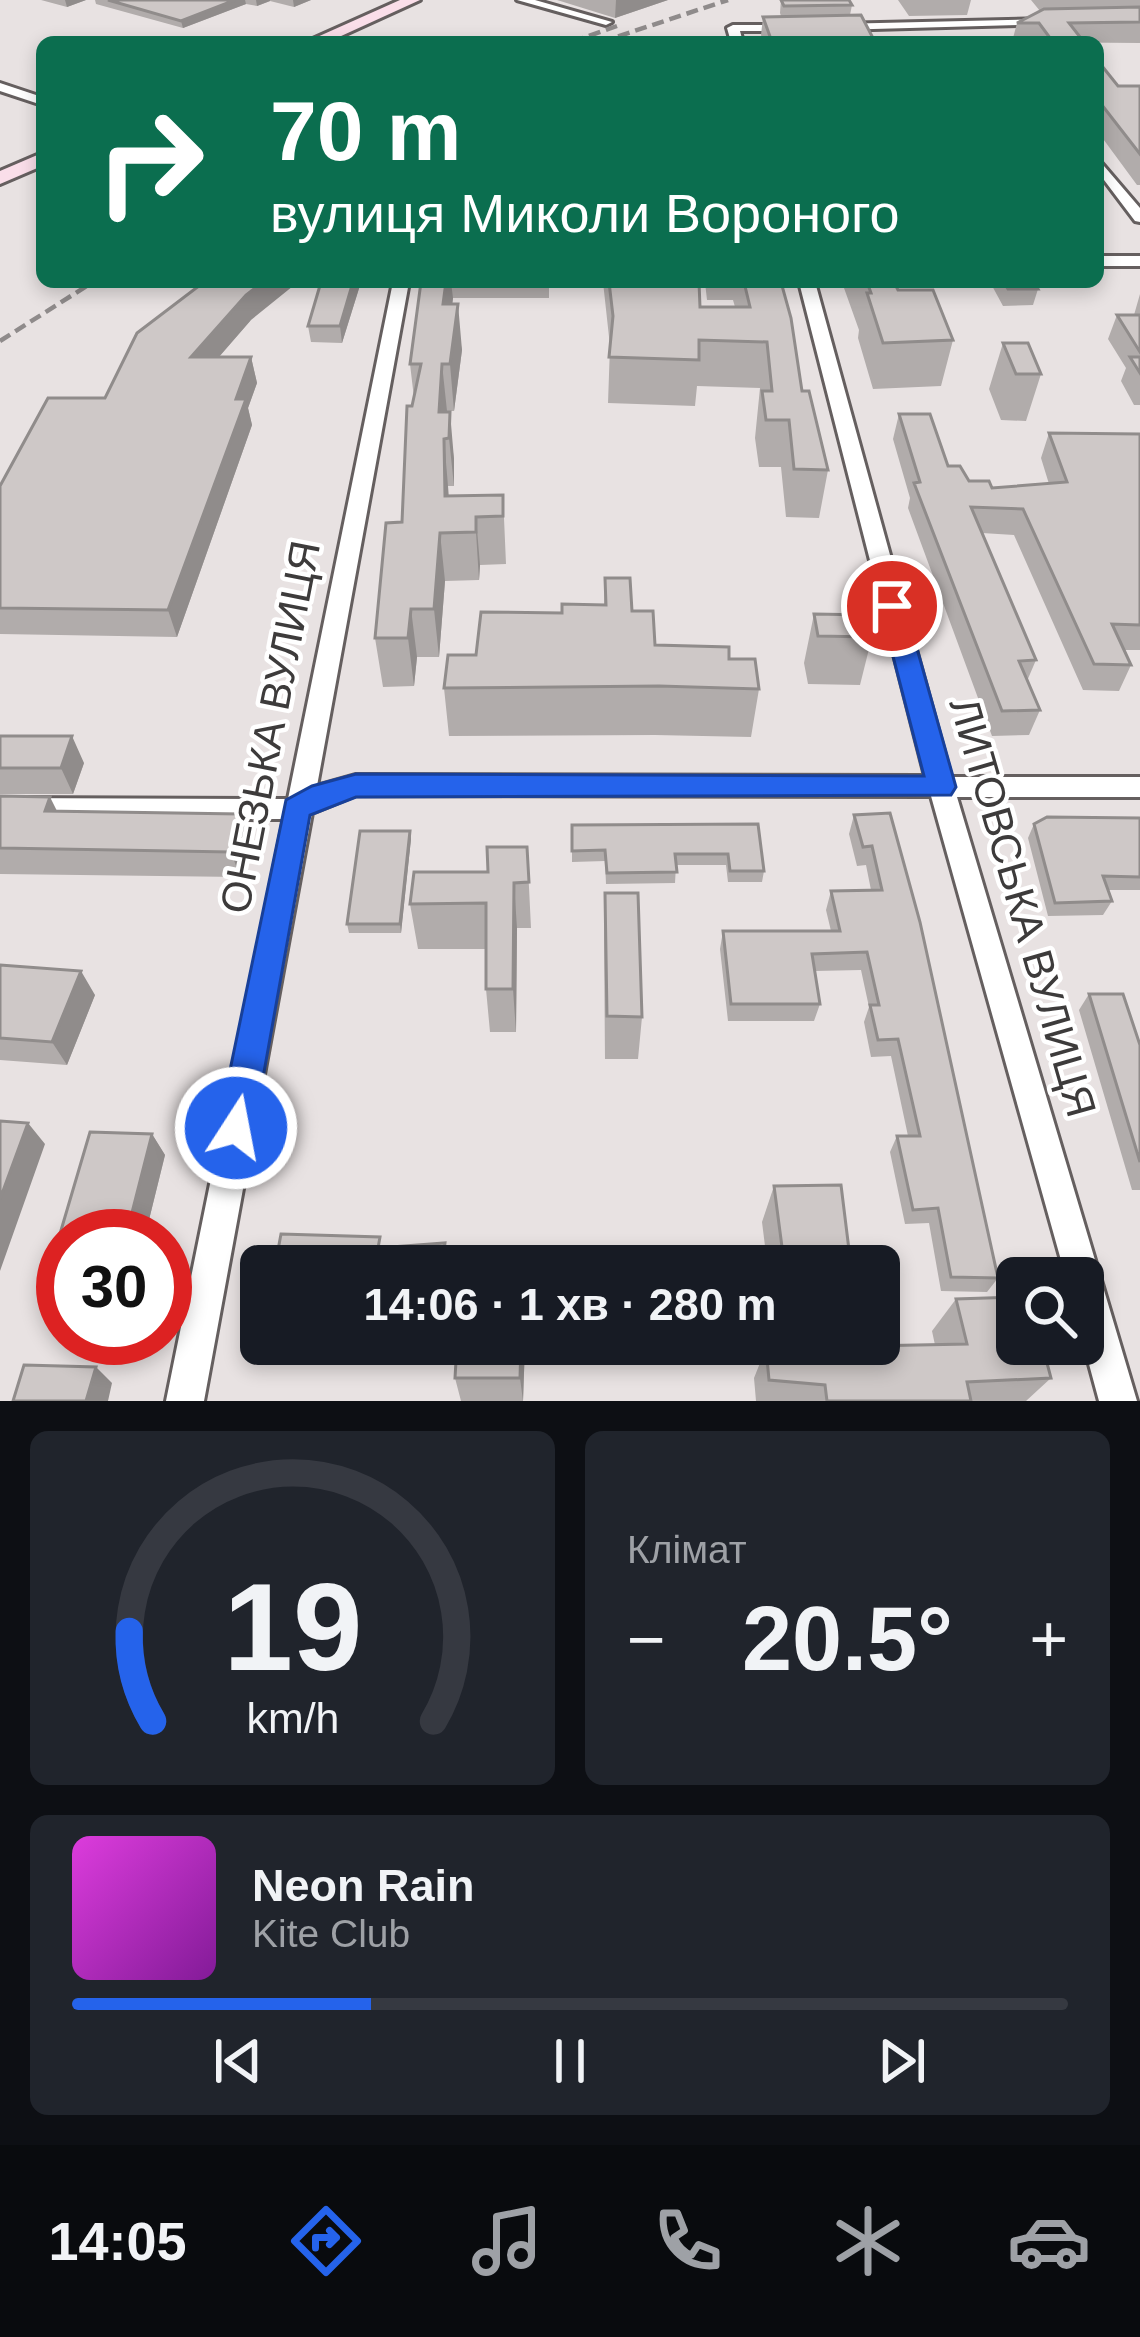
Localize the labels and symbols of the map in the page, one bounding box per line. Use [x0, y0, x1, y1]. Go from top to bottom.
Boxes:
street label: ОНЕЗЬКА ВУЛИЦЯ [211, 537, 329, 917]
pin [841, 555, 943, 657]
street label: ЛИТОВСЬКА ВУЛИЦЯ [941, 692, 1105, 1122]
position arrow [173, 1065, 299, 1191]
speed limit sign: 30 [36, 1209, 192, 1365]

